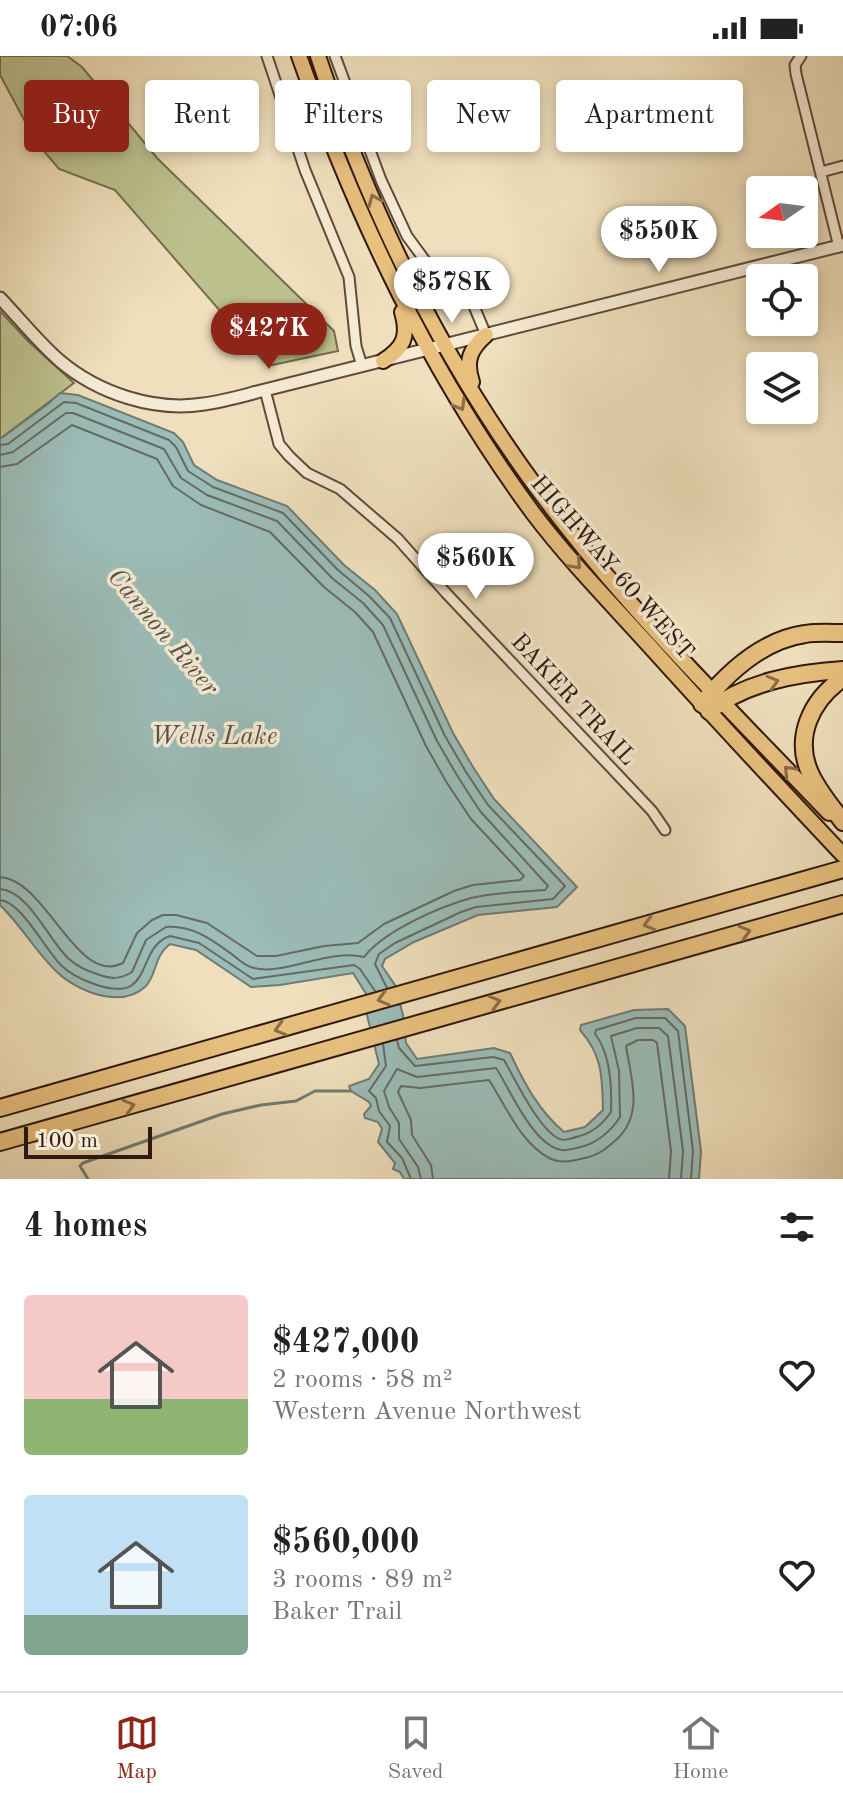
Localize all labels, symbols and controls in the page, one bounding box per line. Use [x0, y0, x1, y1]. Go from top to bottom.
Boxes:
text: 07:06 [40, 13, 118, 43]
chip: Buy [24, 80, 129, 152]
chip: Rent [145, 80, 259, 152]
chip: Filters [275, 80, 411, 152]
chip: New [427, 80, 540, 152]
chip: Apartment [556, 80, 743, 152]
north arrow [746, 176, 818, 248]
map controls [746, 176, 818, 424]
one-way arrow [368, 194, 384, 208]
pin: $550K [603, 206, 715, 274]
text: $550K [619, 219, 699, 245]
pin: $578K [396, 257, 508, 325]
button: locate [746, 264, 818, 336]
text: $578K [412, 270, 492, 296]
pin: $427K [213, 303, 325, 371]
text: $427K [229, 316, 309, 342]
button: layers [746, 352, 818, 424]
one-way arrow [450, 396, 466, 411]
street label: HIGHWAY 60 WEST [525, 472, 698, 665]
pin: $560K [420, 533, 532, 601]
text: $560K [436, 546, 516, 572]
one-way arrow [566, 555, 581, 570]
water label: Cannon River [102, 564, 223, 701]
street label: BAKER TRAIL [506, 630, 640, 771]
one-way arrow [765, 674, 779, 691]
water label: Wells Lake [151, 724, 277, 750]
one-way arrow [785, 766, 799, 781]
one-way arrow [643, 915, 657, 931]
one-way arrow [738, 924, 752, 941]
one-way arrow [377, 990, 391, 1006]
one-way arrow [488, 995, 502, 1012]
one-way arrow [273, 1019, 287, 1036]
one-way arrow [122, 1099, 135, 1115]
scale bar [24, 1123, 152, 1159]
text: 100 m [36, 1130, 98, 1152]
icon: filters [775, 1205, 819, 1249]
text: 4 homes [24, 1210, 147, 1244]
text: $427,000 [272, 1326, 420, 1360]
icon: home [88, 1327, 184, 1423]
icon: heart [775, 1353, 819, 1397]
text: 2 rooms · 58 m² [272, 1367, 453, 1393]
text: Western Avenue Northwest [272, 1399, 582, 1425]
text: $560,000 [272, 1526, 420, 1560]
icon: home [88, 1527, 184, 1623]
icon: heart [775, 1553, 819, 1597]
text: 3 rooms · 89 m² [272, 1567, 453, 1593]
text: Baker Trail [272, 1599, 402, 1625]
tab: Map [115, 1711, 159, 1786]
tab: Saved [388, 1711, 444, 1786]
tab: Home [673, 1711, 728, 1786]

